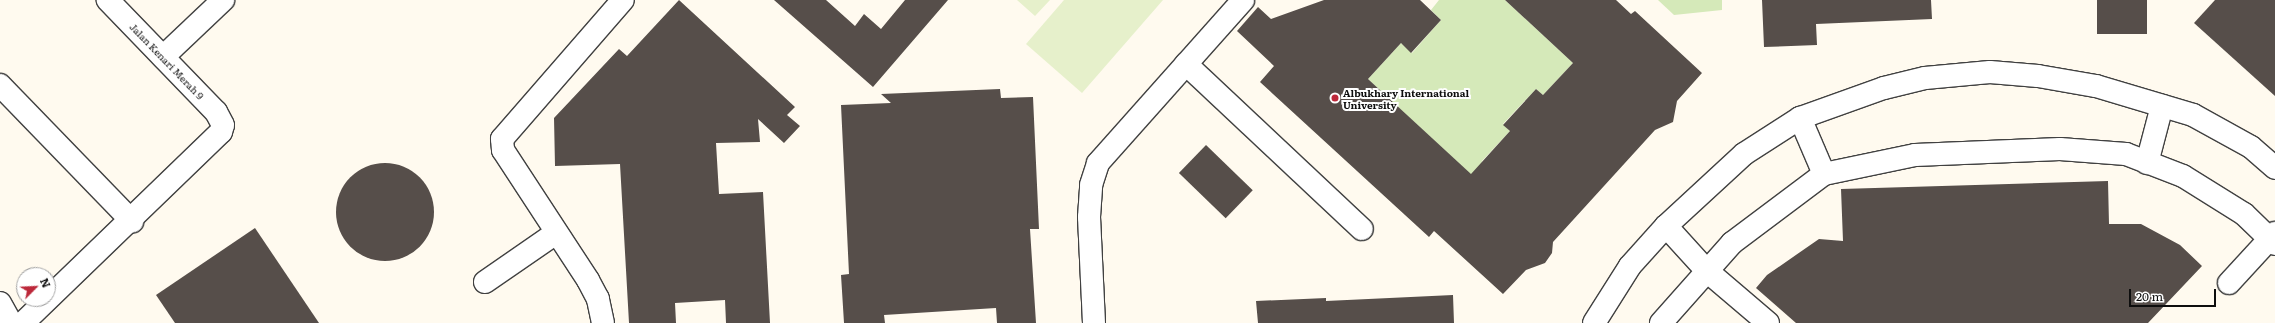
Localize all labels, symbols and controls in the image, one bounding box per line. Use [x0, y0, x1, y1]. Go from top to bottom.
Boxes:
street label: Jalan Kenari Merah 9 [128, 20, 206, 102]
place label: Albukhary International University [1343, 86, 1469, 110]
marker: Albukhary International University [1330, 93, 1340, 103]
north arrow [16, 267, 56, 307]
text: N [37, 275, 55, 290]
scale bar [2131, 281, 2218, 307]
text: 20 m [2136, 287, 2163, 305]

